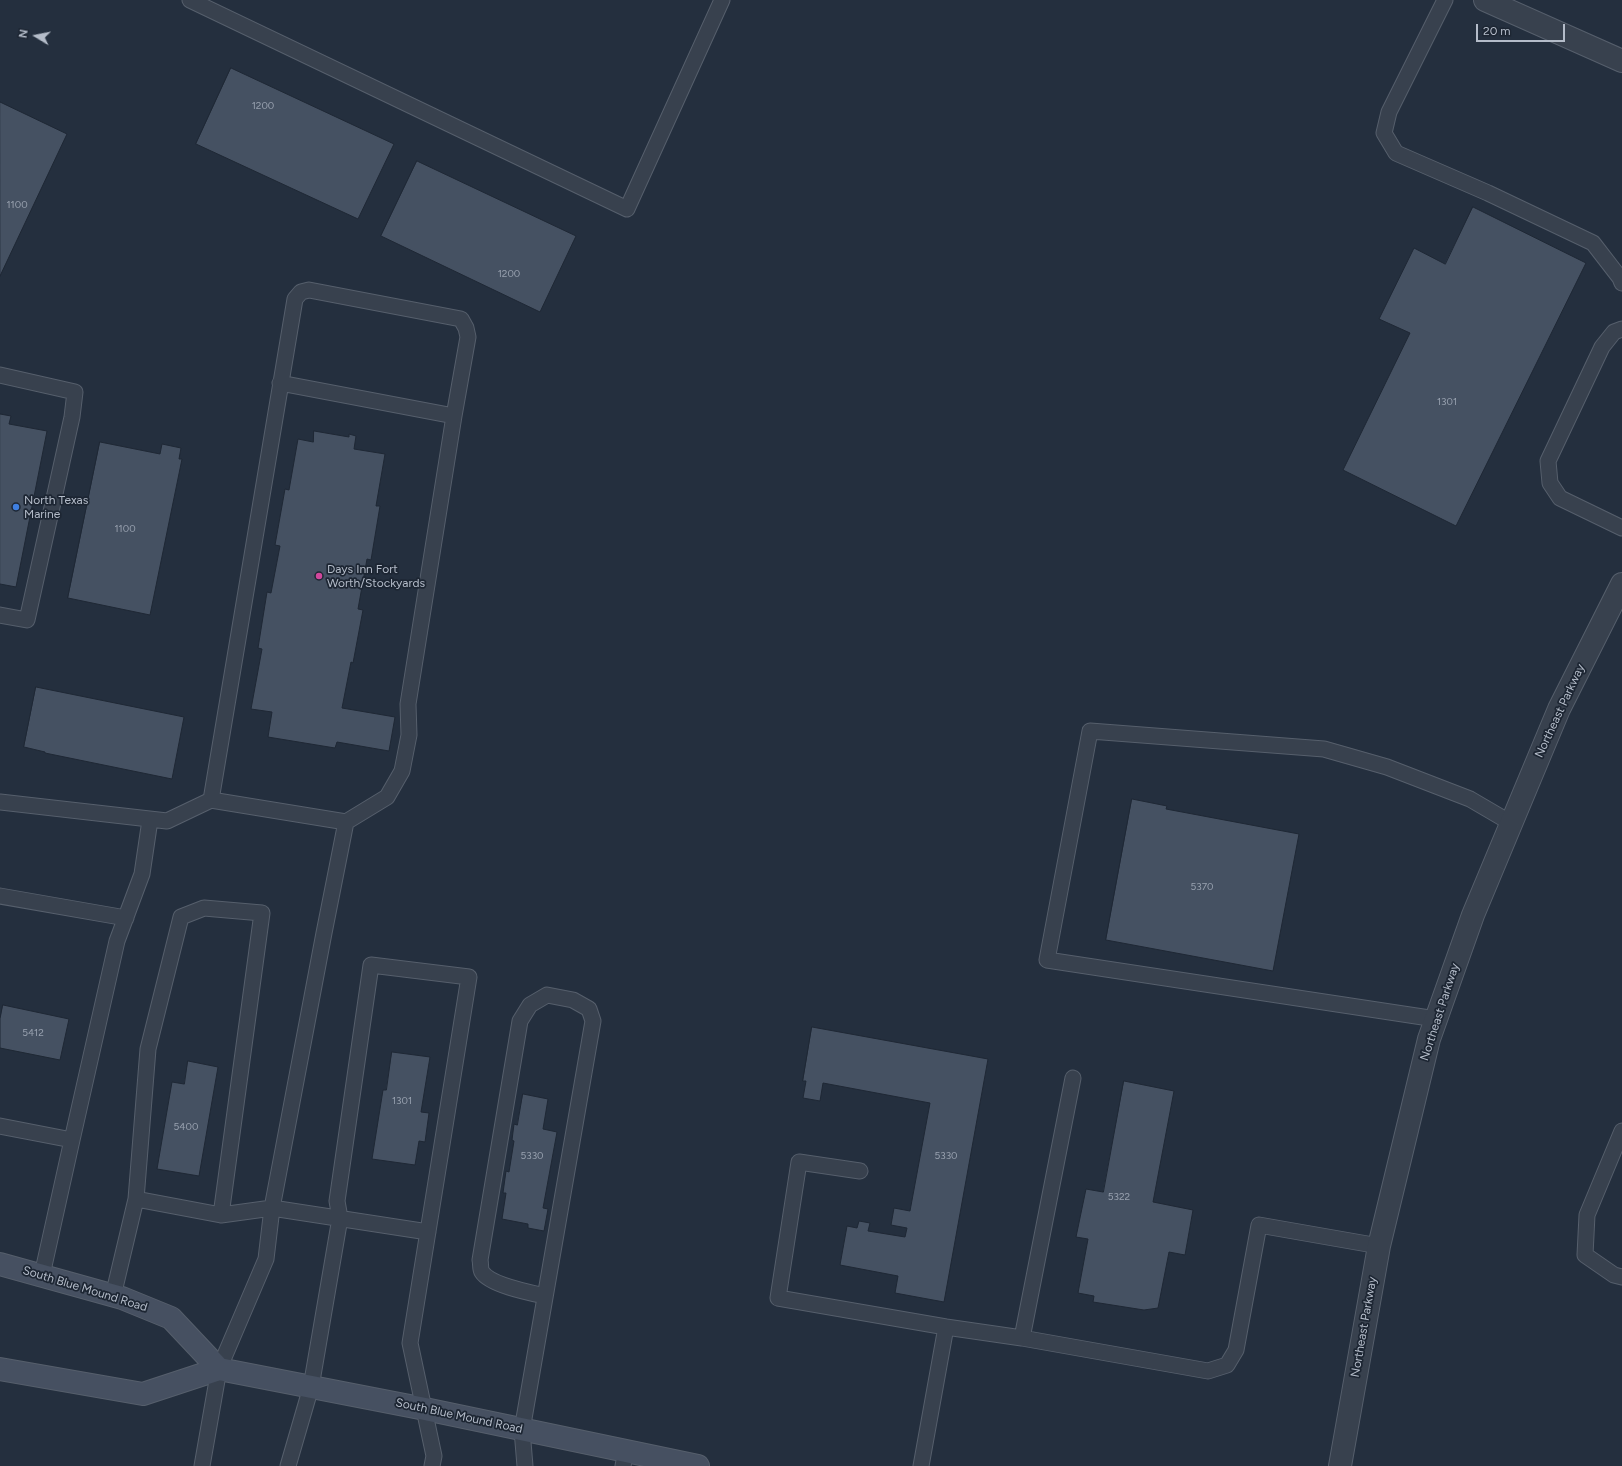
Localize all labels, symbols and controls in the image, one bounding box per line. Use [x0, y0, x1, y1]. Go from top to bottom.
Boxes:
north arrow [16, 16, 56, 56]
scale bar [1478, 16, 1567, 42]
text: 20 m [1483, 24, 1511, 38]
text: N [17, 29, 31, 39]
house number: 1200 [252, 100, 274, 112]
house number: 1100 [6, 199, 28, 211]
house number: 1200 [498, 268, 520, 280]
house number: 1301 [1437, 396, 1457, 408]
place label: North Texas Marine [24, 493, 88, 521]
marker: North Texas Marine [11, 502, 21, 512]
house number: 1100 [114, 523, 136, 535]
place label: Days Inn Fort Worth/Stockyards [327, 562, 425, 590]
marker: Days Inn Fort Worth/Stockyards [314, 571, 324, 581]
street label: Northeast Parkway [1532, 662, 1588, 760]
house number: 5370 [1191, 881, 1213, 893]
street label: Northeast Parkway [1417, 961, 1463, 1063]
house number: 5412 [22, 1027, 44, 1039]
house number: 1301 [392, 1095, 412, 1107]
house number: 5400 [174, 1121, 198, 1133]
house number: 5330 [520, 1150, 544, 1162]
house number: 5330 [934, 1150, 958, 1162]
house number: 5322 [1108, 1191, 1130, 1203]
street label: South Blue Mound Road [21, 1263, 149, 1315]
street label: Northeast Parkway [1348, 1276, 1380, 1378]
street label: South Blue Mound Road [394, 1395, 524, 1437]

